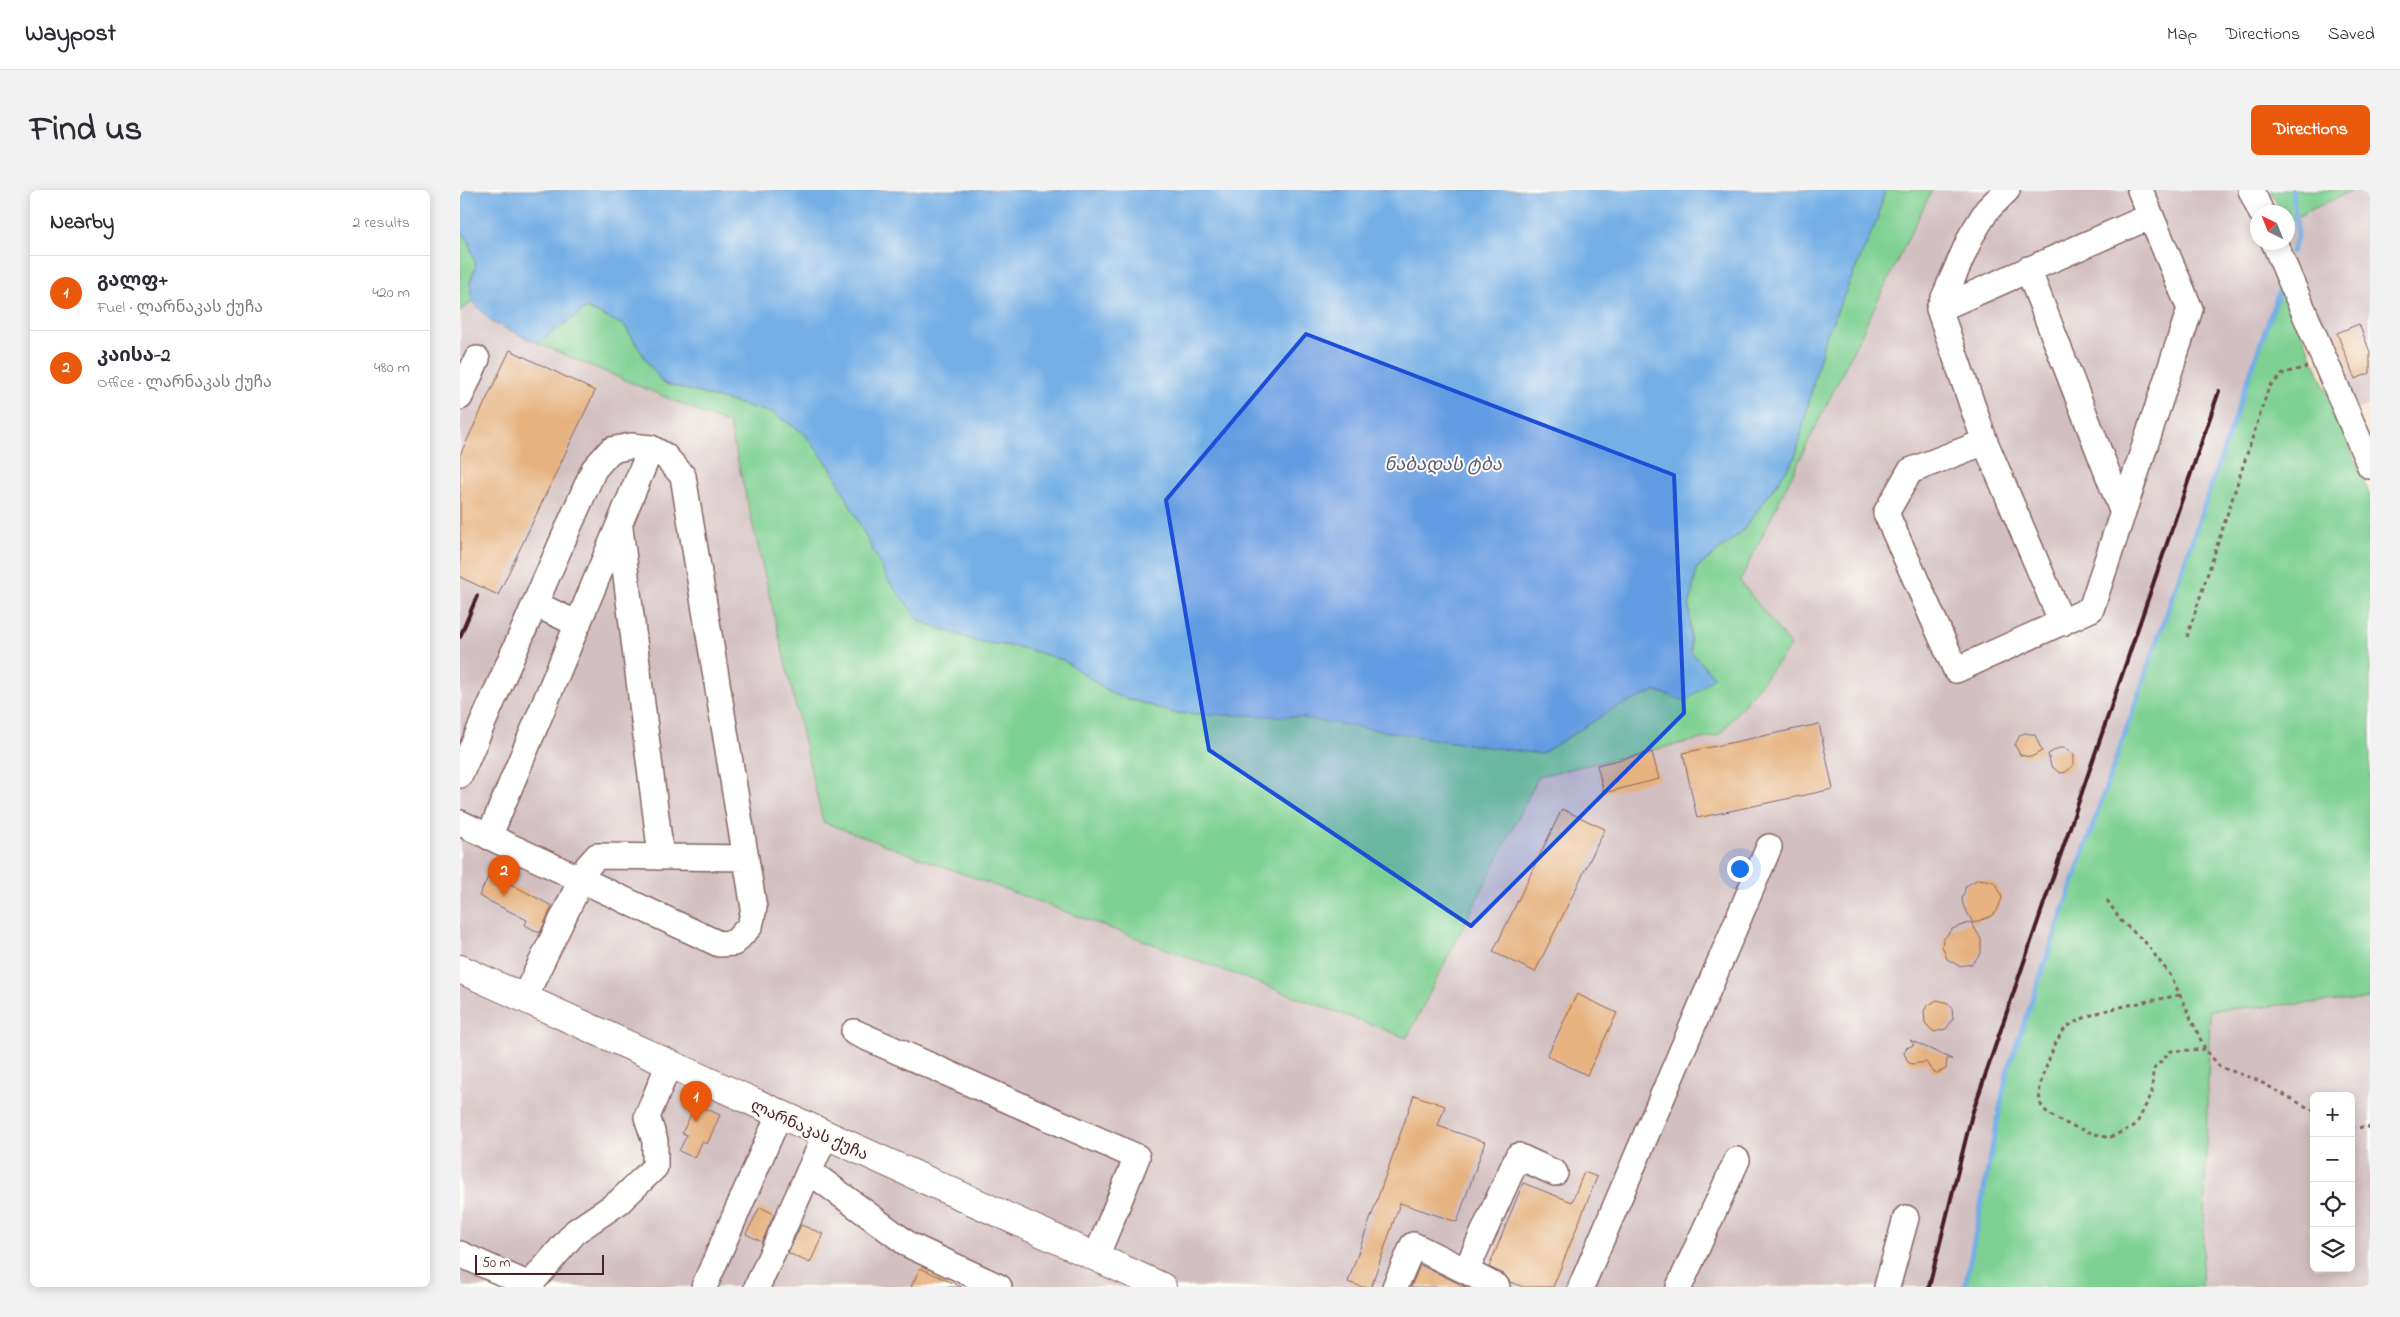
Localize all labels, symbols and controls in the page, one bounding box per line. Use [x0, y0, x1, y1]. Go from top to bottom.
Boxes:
text: Waypost [25, 17, 116, 52]
text: Map [2167, 22, 2197, 48]
text: Directions [2225, 22, 2300, 48]
text: Saved [2328, 22, 2375, 48]
text: Find us [30, 105, 142, 156]
button: Directions [2251, 105, 2370, 155]
north arrow [2250, 205, 2295, 250]
text: Nearby [50, 208, 114, 238]
text: 2 results [352, 211, 410, 235]
text: გალფ+ [97, 268, 168, 295]
text: 1 [63, 281, 69, 305]
text: 420 m [372, 281, 410, 305]
text: Fuel · ლარნაკას ქუჩა [97, 296, 263, 320]
text: კაისა-2 [97, 343, 171, 370]
text: 2 [62, 356, 70, 380]
text: 480 m [374, 356, 410, 380]
text: Office · ლარნაკას ქუჩა [97, 371, 272, 395]
water label: ნაბადას ტბა [1384, 453, 1502, 479]
pin: 2 [488, 855, 520, 896]
your location [1727, 856, 1753, 882]
pin: 1 [680, 1081, 712, 1122]
map controls [2310, 1092, 2355, 1272]
button: + [2310, 1092, 2355, 1137]
street label: ლარნაკას ქუჩა [747, 1094, 872, 1167]
button: − [2310, 1137, 2355, 1182]
button: locate [2310, 1182, 2355, 1227]
button: layers [2310, 1227, 2355, 1272]
scale bar [475, 1252, 604, 1275]
text: 50 m [482, 1253, 510, 1274]

